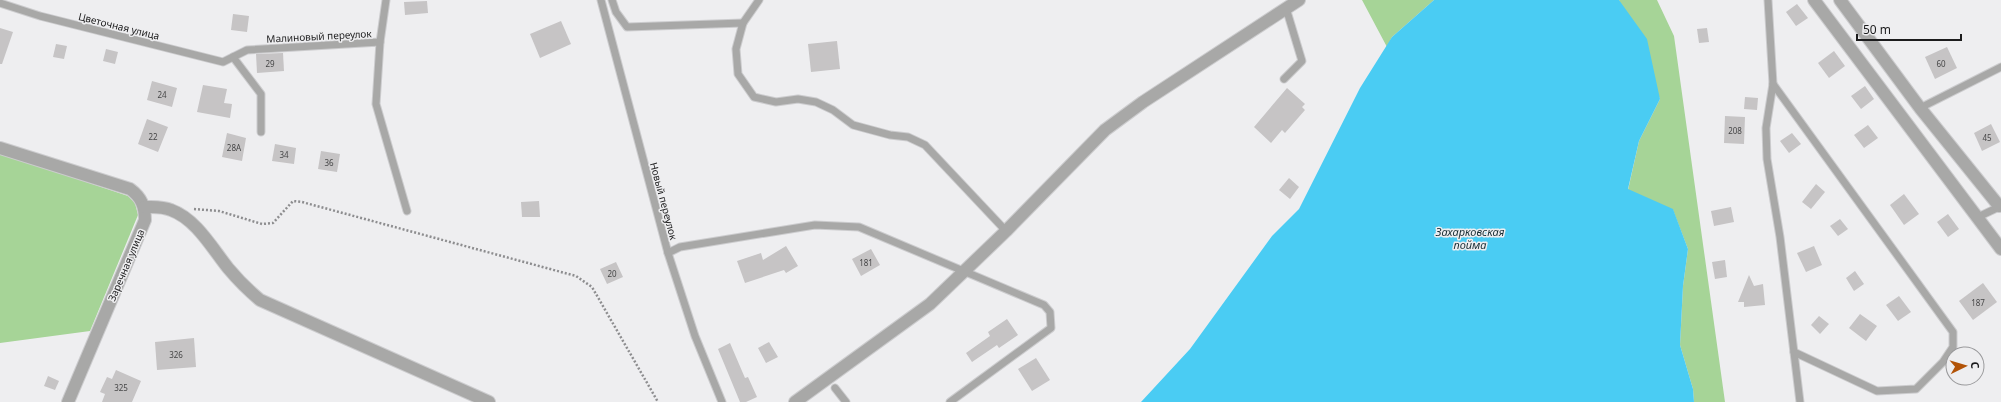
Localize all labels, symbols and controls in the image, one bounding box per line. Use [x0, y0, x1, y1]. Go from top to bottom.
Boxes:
street label: Цветочная улица [77, 9, 161, 43]
scale bar [1857, 16, 1961, 42]
text: 50 m [1863, 21, 1891, 38]
street label: Малиновый переулок [266, 26, 373, 46]
house number: 29 [265, 58, 275, 69]
house number: 60 [1936, 58, 1946, 69]
house number: 24 [157, 89, 167, 100]
house number: 208 [1728, 125, 1742, 136]
house number: 22 [148, 131, 158, 142]
house number: 45 [1982, 132, 1992, 143]
house number: 28А [227, 142, 242, 153]
house number: 34 [279, 149, 289, 160]
house number: 36 [324, 157, 334, 168]
street label: Новый переулок [647, 161, 681, 242]
water label: Захарковская пойма [1435, 224, 1505, 252]
street label: Заречная улица [104, 227, 148, 303]
house number: 181 [859, 257, 873, 268]
house number: 20 [607, 268, 617, 279]
house number: 187 [1971, 297, 1985, 308]
north arrow [1945, 346, 1985, 386]
house number: 326 [169, 349, 183, 360]
text: С [1968, 361, 1983, 369]
house number: 325 [114, 382, 128, 393]

